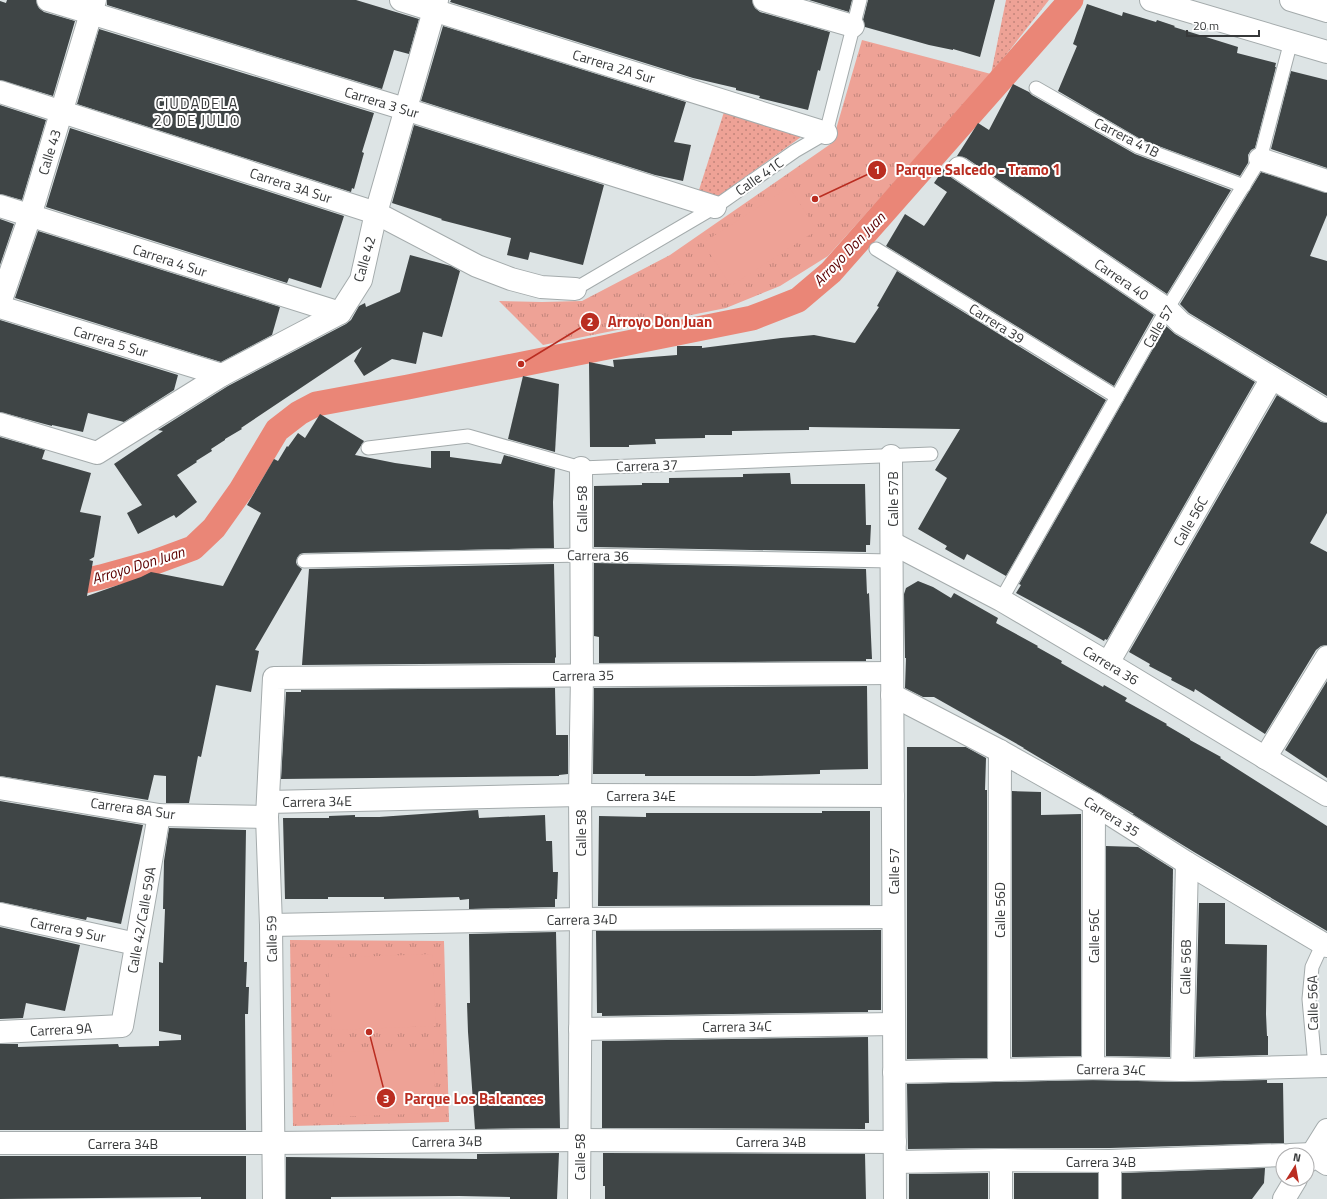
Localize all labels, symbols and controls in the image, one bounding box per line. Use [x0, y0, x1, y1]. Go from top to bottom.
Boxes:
scale bar [1187, 12, 1259, 38]
text: 20 m [1193, 16, 1219, 35]
street label: Carrera 2A Sur [570, 43, 658, 89]
street label: Carrera 3 Sur [342, 81, 422, 123]
district label: CIUDADELA 20 DE JULIO [153, 92, 241, 132]
street label: Carrera 41B [1091, 112, 1163, 162]
street label: Calle 43 [32, 126, 66, 178]
street label: Calle 41C [731, 152, 788, 200]
callout: Parque Salcedo - Tramo 1 [867, 156, 1068, 183]
text: Parque Salcedo - Tramo 1 [895, 158, 1061, 181]
text: 1 [874, 160, 880, 179]
street label: Carrera 3A Sur [247, 162, 335, 208]
water label: Arroyo Don Juan [807, 206, 891, 291]
street label: Calle 42 [347, 234, 381, 284]
street label: Carrera 4 Sur [130, 238, 210, 282]
street label: Carrera 40 [1090, 253, 1154, 305]
street label: Carrera 39 [965, 298, 1029, 348]
street label: Calle 57 [1137, 300, 1179, 352]
callout: Arroyo Don Juan [580, 309, 721, 336]
text: Arroyo Don Juan [608, 310, 712, 333]
text: 2 [587, 312, 593, 331]
street label: Carrera 5 Sur [71, 320, 151, 362]
street label: Carrera 37 [616, 453, 678, 477]
street label: Calle 57B [882, 471, 903, 527]
street label: Calle 58 [571, 485, 592, 532]
street label: Calle 56C [1167, 492, 1213, 550]
water label: Arroyo Don Juan [89, 540, 188, 590]
street label: Carrera 36 [567, 544, 629, 566]
street label: Carrera 36 [1079, 640, 1143, 690]
street label: Carrera 35 [552, 664, 614, 686]
street label: Carrera 34E [606, 785, 676, 806]
street label: Carrera 34E [282, 790, 352, 812]
street label: Carrera 35 [1080, 791, 1144, 841]
street label: Carrera 8A Sur [89, 792, 177, 824]
street label: Calle 58 [570, 809, 591, 856]
street label: Calle 57 [883, 848, 904, 894]
street label: Calle 42/Calle 59A [121, 864, 161, 975]
street label: Calle 56D [989, 882, 1010, 938]
street label: Carrera 34D [546, 908, 618, 930]
street label: Calle 56C [1083, 908, 1104, 963]
street label: Carrera 9 Sur [28, 911, 108, 947]
street label: Calle 59 [260, 915, 282, 963]
street label: Calle 56B [1174, 939, 1196, 995]
street label: Calle 56A [1301, 975, 1323, 1031]
street label: Carrera 34C [702, 1015, 772, 1037]
street label: Carrera 9A [29, 1017, 93, 1041]
street label: Carrera 34C [1076, 1058, 1146, 1080]
callout: Parque Los Balcances [376, 1085, 552, 1112]
text: Parque Los Balcances [404, 1087, 544, 1110]
text: 3 [383, 1089, 389, 1108]
street label: Carrera 34B [412, 1130, 482, 1152]
street label: Carrera 34B [736, 1131, 806, 1152]
street label: Carrera 34B [88, 1133, 158, 1154]
street label: Calle 58 [569, 1133, 590, 1180]
north arrow [1275, 1147, 1315, 1187]
text: N [1292, 1149, 1302, 1166]
street label: Carrera 34B [1066, 1151, 1136, 1172]

